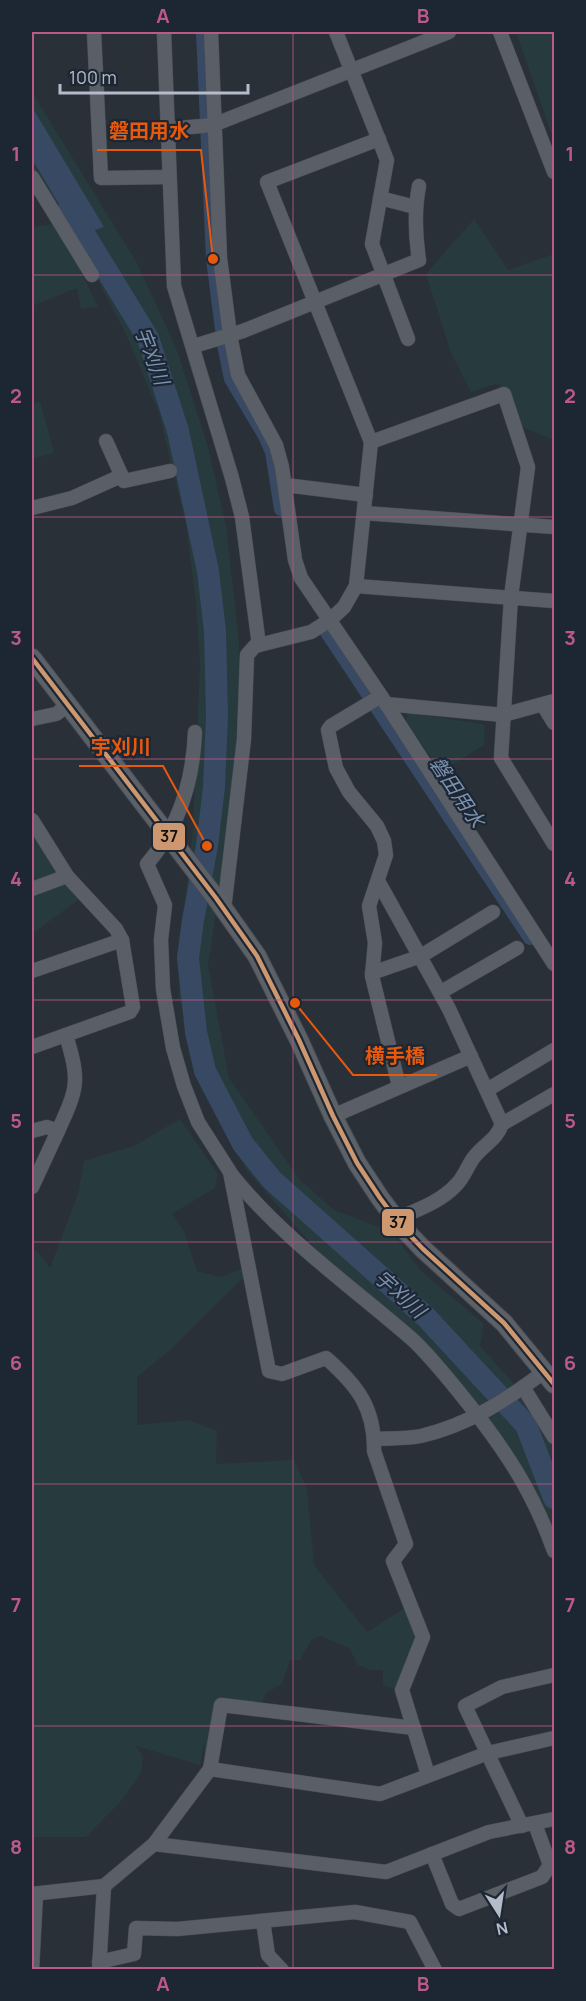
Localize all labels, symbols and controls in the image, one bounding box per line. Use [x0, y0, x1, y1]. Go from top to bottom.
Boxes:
text: A [156, 2, 170, 29]
text: B [417, 2, 430, 29]
scale bar [60, 57, 248, 95]
text: 100 m [69, 65, 117, 89]
callout: 磐田用水 [97, 112, 201, 150]
text: 磐田用水 [109, 117, 189, 144]
text: 1 [12, 140, 20, 167]
text: 1 [566, 140, 574, 167]
water label: 宇刈川 [129, 323, 177, 391]
text: 2 [10, 382, 22, 409]
text: 2 [564, 382, 576, 409]
text: 3 [10, 624, 22, 651]
text: 3 [564, 624, 576, 651]
callout: 宇刈川 [79, 728, 163, 766]
text: 宇刈川 [91, 733, 151, 760]
water label: 磐田用水 [424, 751, 492, 834]
line badge: 37 [152, 822, 186, 851]
text: 37 [160, 825, 178, 847]
text: 4 [10, 865, 22, 892]
text: 4 [564, 865, 576, 892]
callout: 横手橋 [353, 1037, 437, 1075]
text: 横手橋 [365, 1042, 425, 1069]
text: 5 [10, 1107, 22, 1134]
text: 5 [564, 1107, 576, 1134]
line badge: 37 [381, 1208, 415, 1237]
text: 37 [389, 1211, 407, 1233]
water label: 宇刈川 [369, 1264, 433, 1325]
text: 6 [10, 1349, 22, 1376]
text: 6 [564, 1349, 576, 1376]
text: 7 [11, 1591, 21, 1618]
text: 7 [565, 1591, 575, 1618]
text: 8 [10, 1833, 22, 1860]
text: 8 [564, 1833, 576, 1860]
north arrow [469, 1884, 529, 1944]
text: N [494, 1917, 510, 1941]
text: A [156, 1970, 170, 1997]
text: B [417, 1970, 430, 1997]

